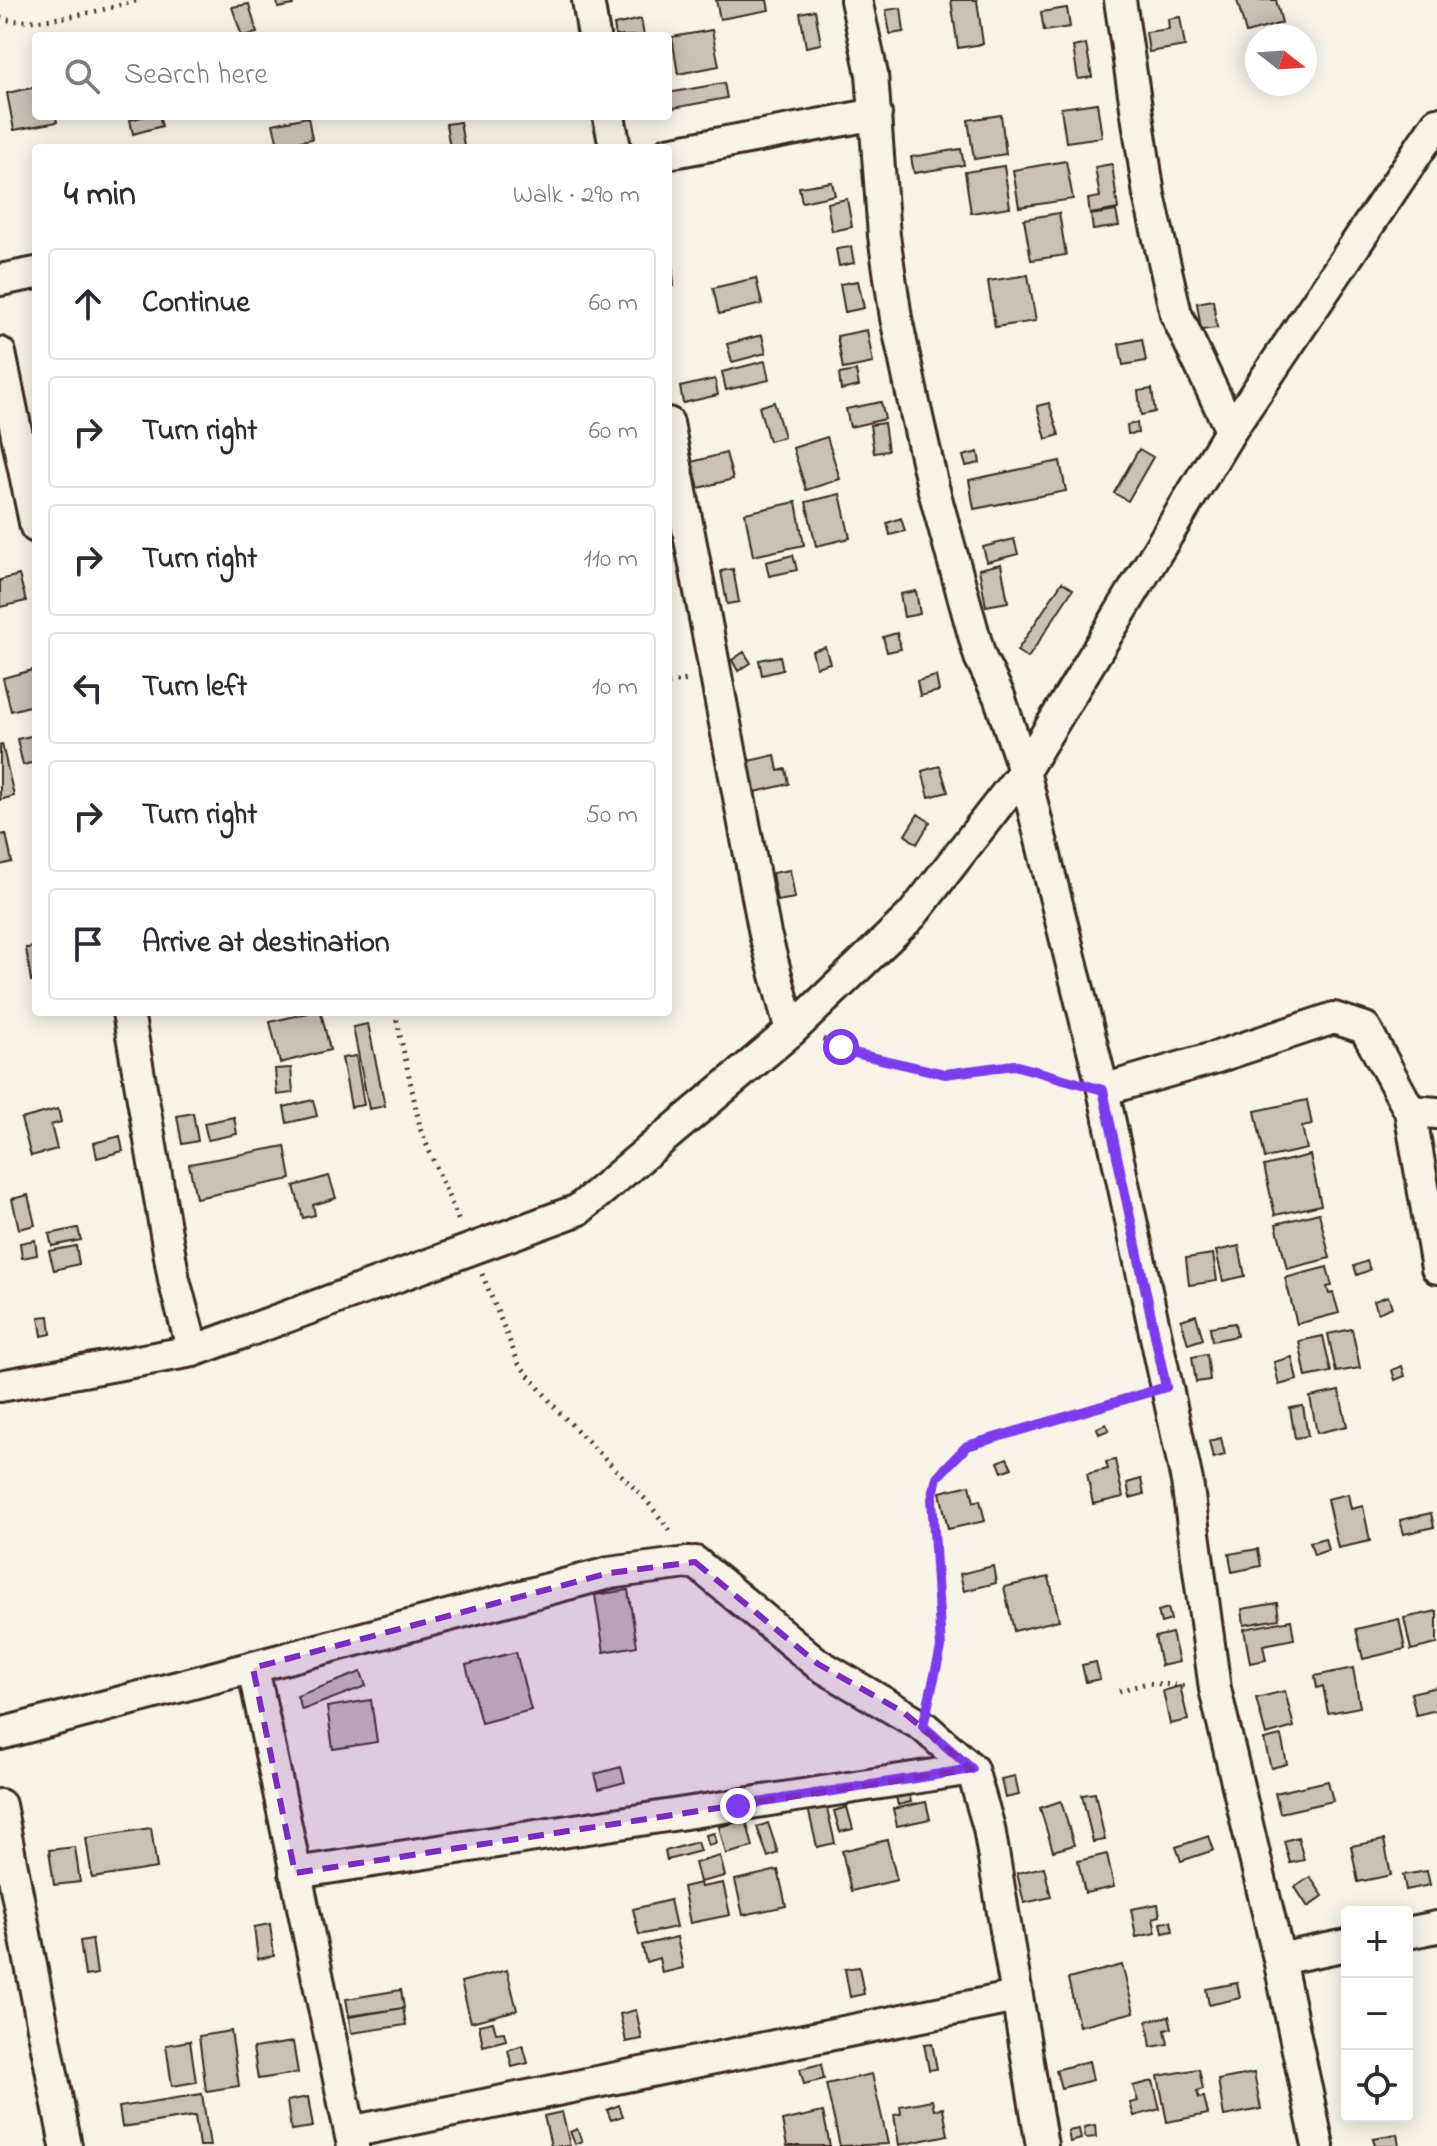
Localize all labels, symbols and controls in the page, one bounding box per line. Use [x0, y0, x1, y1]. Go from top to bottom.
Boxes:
north arrow [1245, 24, 1317, 96]
search box [32, 32, 672, 120]
icon: search [60, 54, 104, 98]
text: Search here [124, 54, 268, 98]
text: 4 min [64, 171, 136, 221]
text: Walk · 290 m [513, 177, 640, 215]
icon: ahead [66, 282, 110, 326]
text: Continue [142, 282, 250, 326]
text: 60 m [589, 285, 638, 323]
icon: right [66, 410, 110, 454]
text: Turn right [142, 410, 257, 454]
text: 60 m [589, 413, 638, 451]
icon: right [66, 538, 110, 582]
text: Turn right [142, 538, 257, 582]
text: 110 m [584, 541, 638, 579]
icon: left [66, 666, 110, 710]
text: Turn left [142, 666, 247, 710]
text: 10 m [592, 669, 638, 707]
icon: right [66, 794, 110, 838]
text: Turn right [142, 794, 257, 838]
text: 50 m [585, 797, 638, 835]
icon: arrive [66, 922, 110, 966]
text: Arrive at destination [142, 922, 390, 966]
route start [823, 1029, 859, 1065]
route end [720, 1788, 756, 1824]
map controls [1341, 1906, 1413, 2122]
button: + [1341, 1906, 1413, 1978]
button: − [1341, 1978, 1413, 2050]
button: locate [1341, 2050, 1413, 2122]

